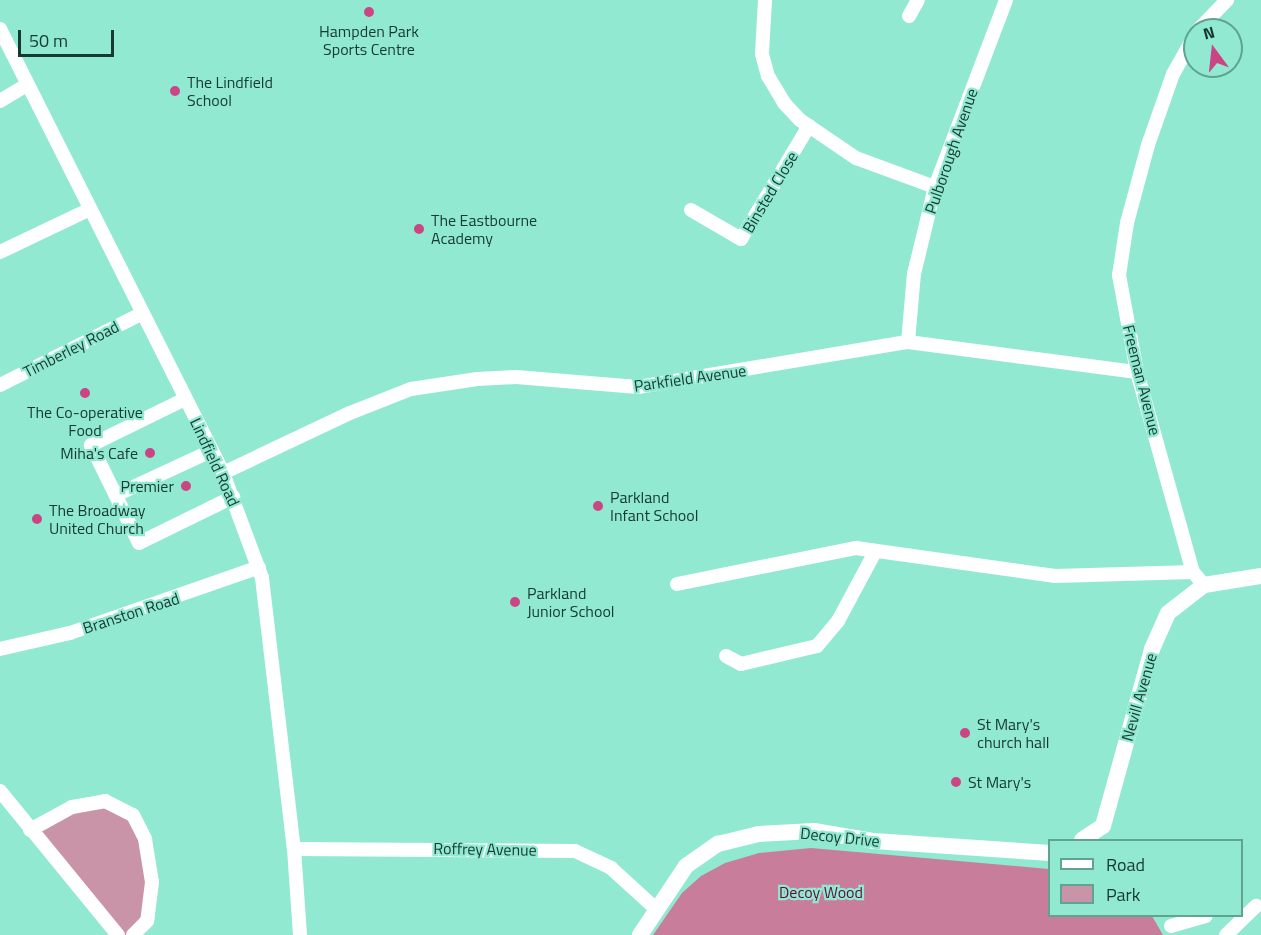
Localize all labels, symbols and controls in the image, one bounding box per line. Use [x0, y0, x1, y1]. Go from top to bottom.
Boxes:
marker: Hampden Park Sports Centre [362, 5, 376, 19]
scale bar [21, 18, 117, 56]
north arrow [1183, 18, 1243, 78]
text: N [1200, 20, 1217, 46]
place label: Hampden Park Sports Centre [319, 21, 419, 59]
text: 50 m [29, 27, 68, 54]
place label: The Lindfield School [187, 72, 273, 110]
marker: The Lindfield School [168, 84, 182, 98]
street label: Pulborough Avenue [921, 86, 981, 216]
street label: Binsted Close [738, 148, 802, 236]
place label: The Eastbourne Academy [431, 210, 537, 248]
marker: The Eastbourne Academy [412, 222, 426, 236]
street label: Timberley Road [20, 317, 122, 381]
street label: Freeman Avenue [1119, 323, 1165, 437]
street label: Parkfield Avenue [633, 361, 747, 395]
marker: The Co-operative Food [78, 386, 92, 400]
place label: The Co-operative Food [27, 402, 143, 440]
street label: Lindfield Road [186, 415, 244, 509]
place label: Miha's Cafe [60, 443, 138, 463]
marker: Miha's Cafe [143, 446, 157, 460]
place label: Premier [121, 476, 174, 496]
marker: Premier [179, 479, 193, 493]
place label: Parkland Infant School [610, 487, 698, 525]
marker: Parkland Infant School [591, 499, 605, 513]
place label: The Broadway United Church [49, 500, 146, 538]
marker: The Broadway United Church [30, 512, 44, 526]
place label: Parkland Junior School [527, 583, 615, 621]
street label: Branston Road [80, 588, 182, 638]
marker: Parkland Junior School [508, 595, 522, 609]
street label: Nevill Avenue [1117, 651, 1161, 743]
place label: St Mary's church hall [977, 714, 1050, 752]
marker: St Mary's church hall [958, 726, 972, 740]
place label: St Mary's [968, 772, 1031, 792]
marker: St Mary's [949, 775, 963, 789]
street label: Decoy Drive [799, 823, 881, 851]
street label: Roffrey Avenue [433, 838, 537, 860]
legend [1048, 839, 1243, 917]
text: Road [1106, 851, 1145, 878]
text: Park [1106, 881, 1140, 908]
park label: Decoy Wood [779, 882, 863, 902]

